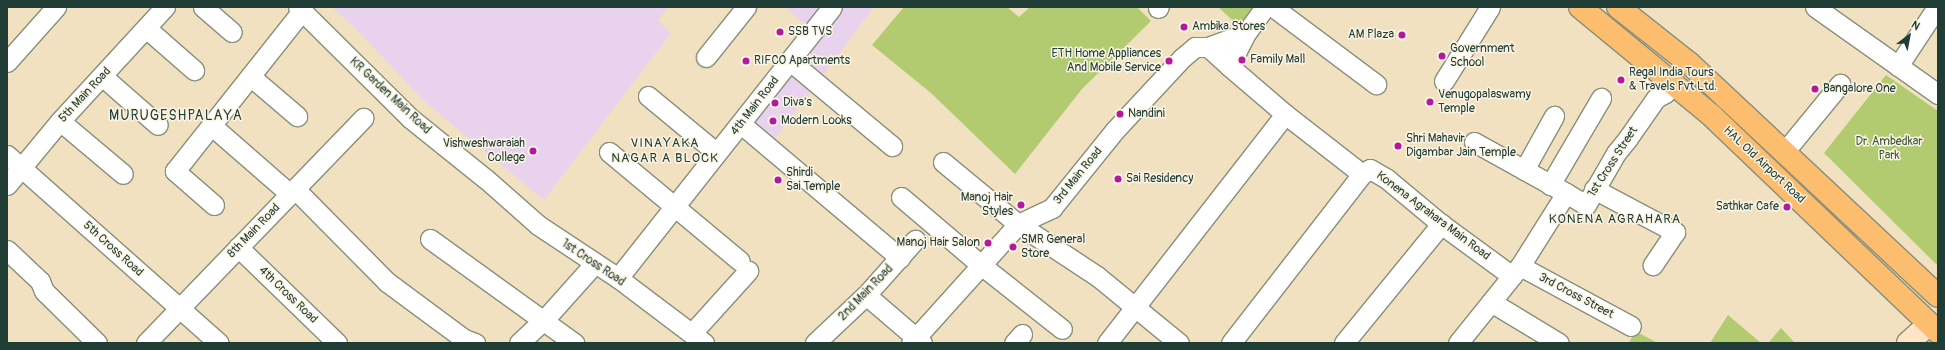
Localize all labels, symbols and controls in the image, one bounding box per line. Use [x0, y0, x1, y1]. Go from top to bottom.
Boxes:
north arrow [1889, 16, 1929, 56]
text: N [1909, 18, 1922, 33]
place label: Ambika Stores [1192, 20, 1265, 34]
marker: Ambika Stores [1179, 22, 1189, 32]
place label: SSB TVS [788, 25, 832, 39]
marker: SSB TVS [775, 27, 785, 37]
place label: AM Plaza [1348, 28, 1394, 42]
marker: AM Plaza [1397, 30, 1407, 40]
place label: Government School [1450, 42, 1515, 70]
place label: ETH Home Appliances And Mobile Service [1052, 47, 1161, 75]
marker: Government School [1437, 51, 1447, 61]
place label: Family Mall [1250, 53, 1305, 67]
place label: RIFCO Apartments [754, 54, 850, 68]
street label: KR Garden Main Road [346, 55, 434, 137]
marker: Family Mall [1237, 55, 1247, 65]
marker: RIFCO Apartments [741, 56, 751, 66]
marker: ETH Home Appliances And Mobile Service [1164, 56, 1174, 66]
street label: 5th Main Road [56, 64, 114, 126]
place label: Regal India Tours & Travels Pvt Ltd. [1629, 66, 1717, 94]
street label: 4th Main Road [728, 74, 782, 138]
marker: Regal India Tours & Travels Pvt Ltd. [1616, 75, 1626, 85]
place label: Bangalore One [1823, 82, 1896, 96]
marker: Bangalore One [1810, 84, 1820, 94]
place label: Venugopalaswamy Temple [1438, 88, 1531, 116]
place label: Diva's [783, 96, 812, 110]
marker: Venugopalaswamy Temple [1425, 97, 1435, 107]
marker: Diva's [770, 98, 780, 108]
place label: Nandini [1128, 107, 1165, 121]
district label: MURUGESHPALAYA [109, 108, 243, 124]
marker: Nandini [1115, 109, 1125, 119]
place label: Modern Looks [781, 114, 852, 128]
marker: Modern Looks [768, 116, 778, 126]
street label: HAL Old Airport Road [1720, 123, 1808, 207]
street label: 1st Cross Street [1585, 124, 1641, 200]
place label: Shri Mahavir Digambar Jain Temple [1406, 132, 1516, 160]
park label: Dr. Ambedkar Park [1855, 135, 1923, 163]
district label: VINAYAKA NAGAR A BLOCK [611, 136, 719, 167]
place label: Vishweshwaraiah College [443, 137, 525, 165]
marker: Shri Mahavir Digambar Jain Temple [1393, 141, 1403, 151]
street label: 3rd Main Road [1050, 144, 1106, 208]
marker: Vishweshwaraiah College [528, 146, 538, 156]
place label: Shirdi Sai Temple [786, 166, 840, 194]
street label: Konena Agrahara Main Road [1373, 168, 1493, 264]
place label: Sai Residency [1126, 172, 1193, 186]
marker: Sai Residency [1113, 174, 1123, 184]
marker: Shirdi Sai Temple [773, 175, 783, 185]
place label: Manoj Hair Styles [961, 191, 1013, 219]
marker: Manoj Hair Styles [1016, 200, 1026, 210]
place label: Sathkar Cafe [1716, 200, 1779, 214]
street label: 8th Main Road [225, 201, 283, 261]
marker: Sathkar Cafe [1782, 202, 1792, 212]
district label: KONENA AGRAHARA [1549, 211, 1681, 227]
street label: 5th Cross Road [80, 218, 146, 280]
place label: SMR General Store [1021, 233, 1085, 261]
street label: 1st Cross Road [558, 236, 628, 290]
place label: Manoj Hair Salon [897, 236, 980, 250]
marker: Manoj Hair Salon [983, 238, 993, 248]
marker: SMR General Store [1008, 242, 1018, 252]
street label: 2nd Main Road [836, 262, 896, 324]
street label: 4th Cross Road [256, 263, 320, 327]
street label: 3rd Cross Street [1536, 270, 1616, 322]

